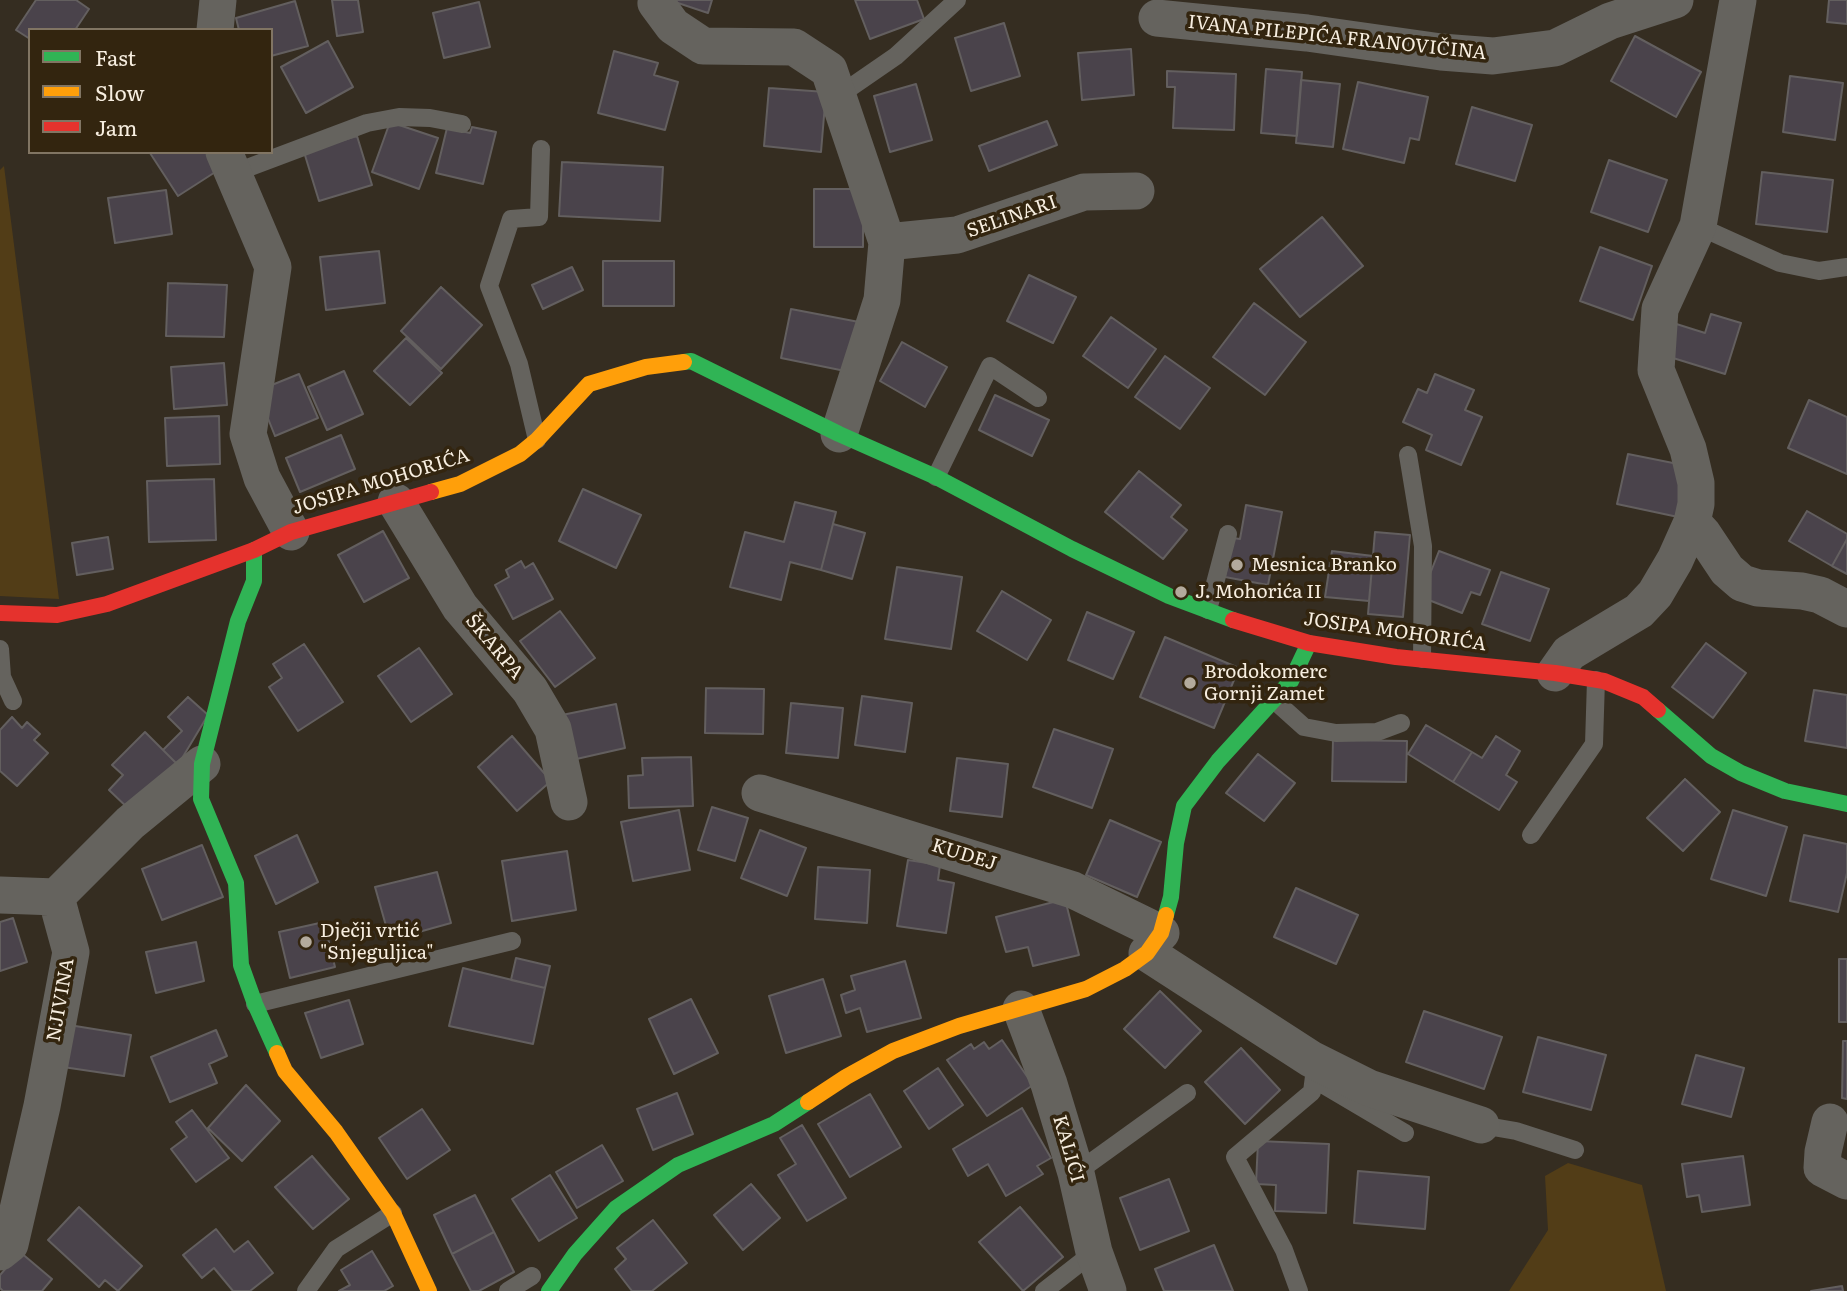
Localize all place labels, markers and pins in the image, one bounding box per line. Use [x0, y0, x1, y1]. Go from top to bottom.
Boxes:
place label: Mesnica Branko [1251, 554, 1397, 576]
marker: Mesnica Branko [1229, 557, 1245, 573]
place label: J. Mohorića II [1195, 581, 1322, 603]
marker: J. Mohorića II [1173, 584, 1189, 600]
place label: Brodokomerc Gornji Zamet [1204, 661, 1327, 705]
marker: Brodokomerc Gornji Zamet [1182, 675, 1198, 691]
place label: Dječji vrtić "Snjeguljica" [320, 920, 434, 964]
marker: Dječji vrtić "Snjeguljica" [298, 934, 314, 950]

